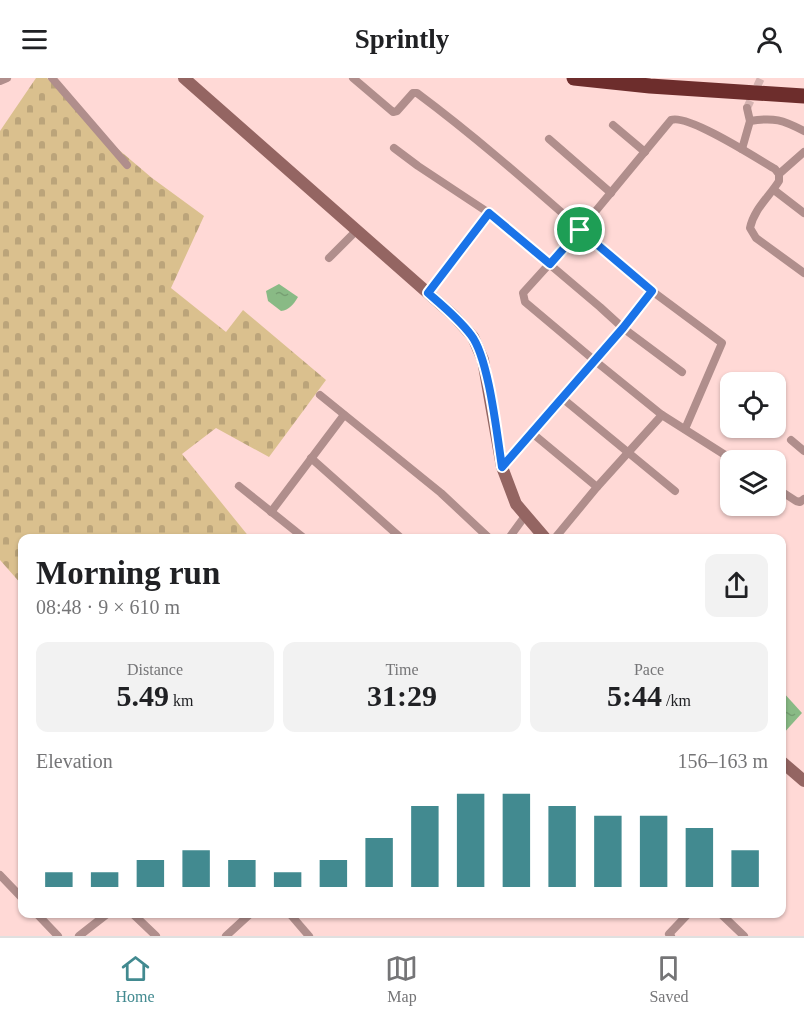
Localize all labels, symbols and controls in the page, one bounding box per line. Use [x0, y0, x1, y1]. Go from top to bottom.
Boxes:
icon: menu [18, 23, 51, 56]
icon: person [753, 23, 786, 56]
text: Sprintly [355, 24, 449, 54]
pin [554, 204, 605, 255]
icon: arrive [563, 213, 596, 246]
map controls [720, 372, 786, 516]
button: locate [720, 372, 786, 438]
button: layers [720, 450, 786, 516]
button: share [705, 554, 768, 617]
text: Morning run [36, 555, 220, 591]
text: 08:48 · 9 × 610 m [36, 596, 180, 618]
text: Distance [127, 661, 183, 678]
text: Time [385, 661, 419, 678]
text: Pace [634, 661, 664, 678]
text: 5.49 [117, 679, 169, 712]
text: 31:29 [367, 679, 437, 712]
text: 5:44 [607, 679, 662, 712]
text: km [169, 692, 193, 709]
text: /km [662, 692, 691, 709]
text: Elevation [36, 750, 113, 772]
text: 156–163 m [677, 750, 768, 772]
tab: Home [115, 952, 155, 1006]
tab: Map [385, 952, 418, 1006]
tab: Saved [649, 952, 689, 1006]

